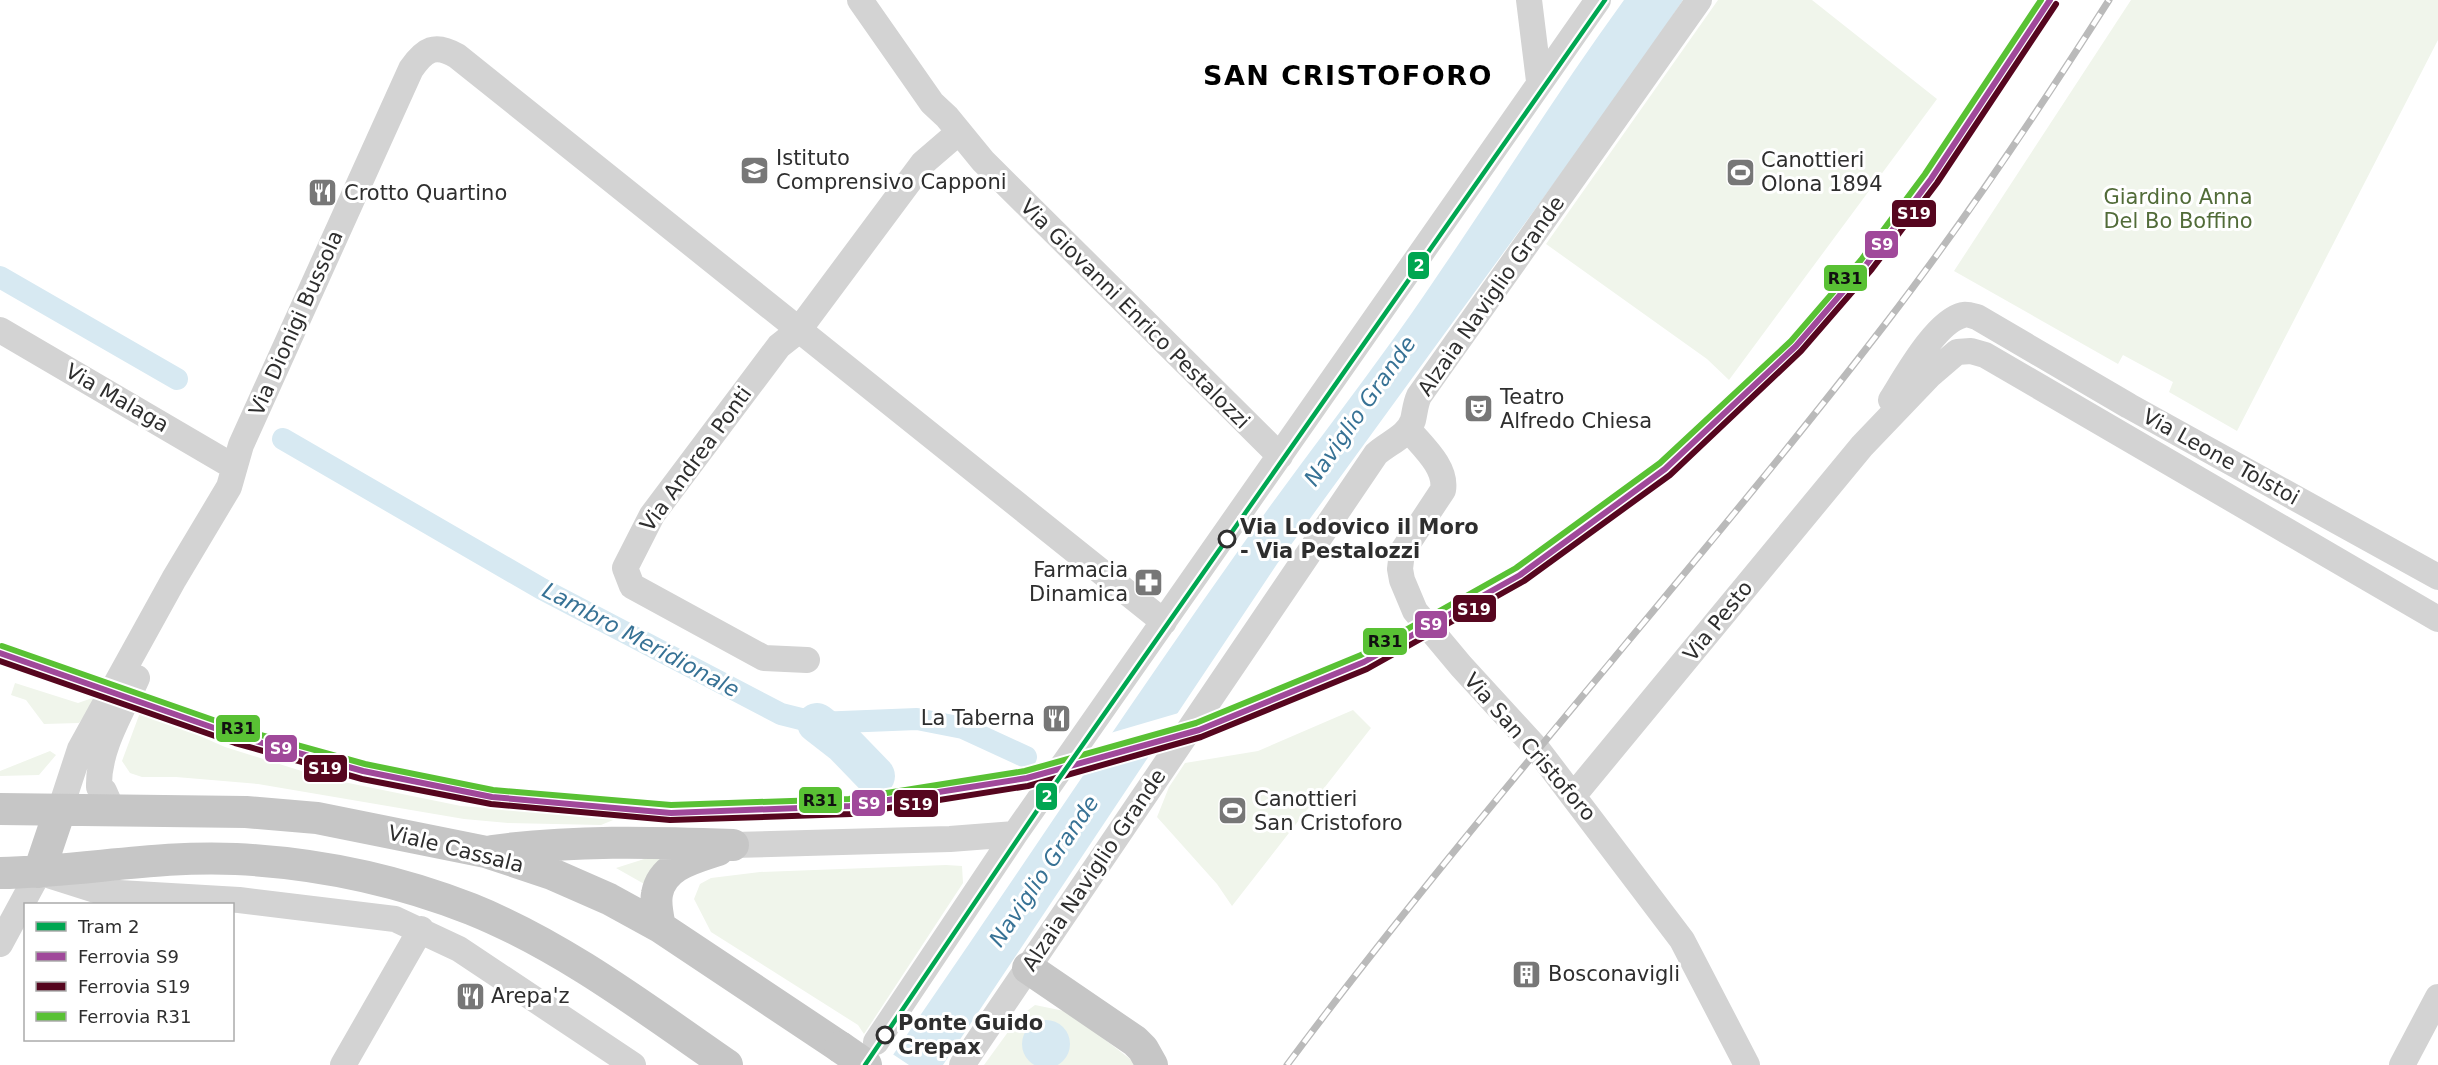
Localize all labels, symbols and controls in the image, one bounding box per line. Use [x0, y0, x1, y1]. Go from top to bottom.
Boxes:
district label: SAN CRISTOFORO [1203, 60, 1493, 91]
place label: Istituto Comprensivo Capponi [776, 146, 1007, 194]
place label: Canottieri Olona 1894 [1761, 148, 1883, 196]
school or university icon: Istituto Comprensivo Capponi [739, 154, 771, 186]
sports icon: Canottieri Olona 1894 [1724, 156, 1756, 188]
restaurant icon: Crotto Quartino [307, 177, 339, 209]
place label: Crotto Quartino [344, 181, 507, 205]
park label: Giardino Anna Del Bo Boffino [2103, 185, 2253, 233]
street label: Alzaia Naviglio Grande [1413, 192, 1569, 400]
street label: Via Giovanni Enrico Pestalozzi [1015, 194, 1255, 434]
line badge: S19 [1891, 199, 1937, 228]
text: S19 [1897, 204, 1931, 223]
street label: Via Dionigi Bussola [244, 227, 348, 419]
line badge: S9 [1864, 230, 1899, 259]
text: S9 [1871, 235, 1893, 254]
line badge: 2 [1407, 251, 1430, 280]
text: 2 [1413, 256, 1425, 275]
line badge: R31 [1823, 264, 1868, 292]
text: R31 [1828, 269, 1862, 288]
water label: Naviglio Grande [1299, 331, 1421, 491]
street label: Via Malaga [61, 359, 173, 437]
street label: Via Andrea Ponti [635, 382, 757, 536]
place label: Teatro Alfredo Chiesa [1499, 385, 1652, 433]
theatre icon: Teatro Alfredo Chiesa [1463, 393, 1495, 425]
street label: Via Leone Tolstoi [2139, 404, 2303, 510]
place label: Via Lodovico il Moro - Via Pestalozzi [1240, 515, 1479, 563]
marker: Via Lodovico il Moro - Via Pestalozzi [1218, 530, 1236, 548]
place label: Farmacia Dinamica [1029, 558, 1128, 606]
pharmacy icon: Farmacia Dinamica [1133, 566, 1165, 598]
street label: Via Pesto [1678, 576, 1758, 666]
water label: Lambro Meridionale [538, 578, 744, 702]
line badge: S19 [1452, 594, 1497, 623]
text: S19 [1457, 600, 1491, 619]
line badge: S9 [1414, 610, 1448, 639]
text: S9 [1420, 615, 1442, 634]
line badge: R31 [1362, 627, 1408, 656]
text: R31 [1368, 632, 1402, 651]
street label: Via San Cristoforo [1459, 668, 1601, 826]
restaurant icon: La Taberna [1040, 702, 1072, 734]
place label: La Taberna [921, 706, 1035, 730]
line badge: R31 [215, 714, 261, 743]
text: R31 [221, 719, 255, 738]
line badge: S9 [264, 734, 298, 763]
text: S9 [270, 739, 292, 758]
line badge: S19 [303, 754, 348, 783]
text: S19 [308, 759, 342, 778]
street label: Alzaia Naviglio Grande [1017, 764, 1171, 976]
line badge: 2 [1035, 782, 1058, 811]
line badge: R31 [798, 786, 843, 814]
text: 2 [1041, 787, 1053, 806]
place label: Canottieri San Cristoforo [1254, 787, 1403, 835]
line badge: S9 [851, 789, 886, 817]
line badge: S19 [893, 789, 939, 818]
water label: Naviglio Grande [984, 790, 1104, 952]
text: R31 [803, 791, 837, 810]
text: S9 [858, 794, 880, 813]
text: S19 [899, 795, 933, 814]
sports icon: Canottieri San Cristoforo [1217, 795, 1249, 827]
street label: Viale Cassala [386, 821, 526, 877]
legend [24, 903, 234, 1041]
text: Tram 2 [77, 916, 140, 937]
text: Ferrovia S9 [78, 946, 179, 967]
building icon: Bosconavigli [1511, 958, 1543, 990]
place label: Bosconavigli [1548, 962, 1680, 986]
text: Ferrovia S19 [78, 976, 190, 997]
restaurant icon: Arepa'z [454, 980, 486, 1012]
place label: Arepa'z [491, 984, 569, 1008]
text: Ferrovia R31 [78, 1006, 191, 1027]
place label: Ponte Guido Crepax [898, 1011, 1043, 1059]
marker: Ponte Guido Crepax [876, 1026, 894, 1044]

